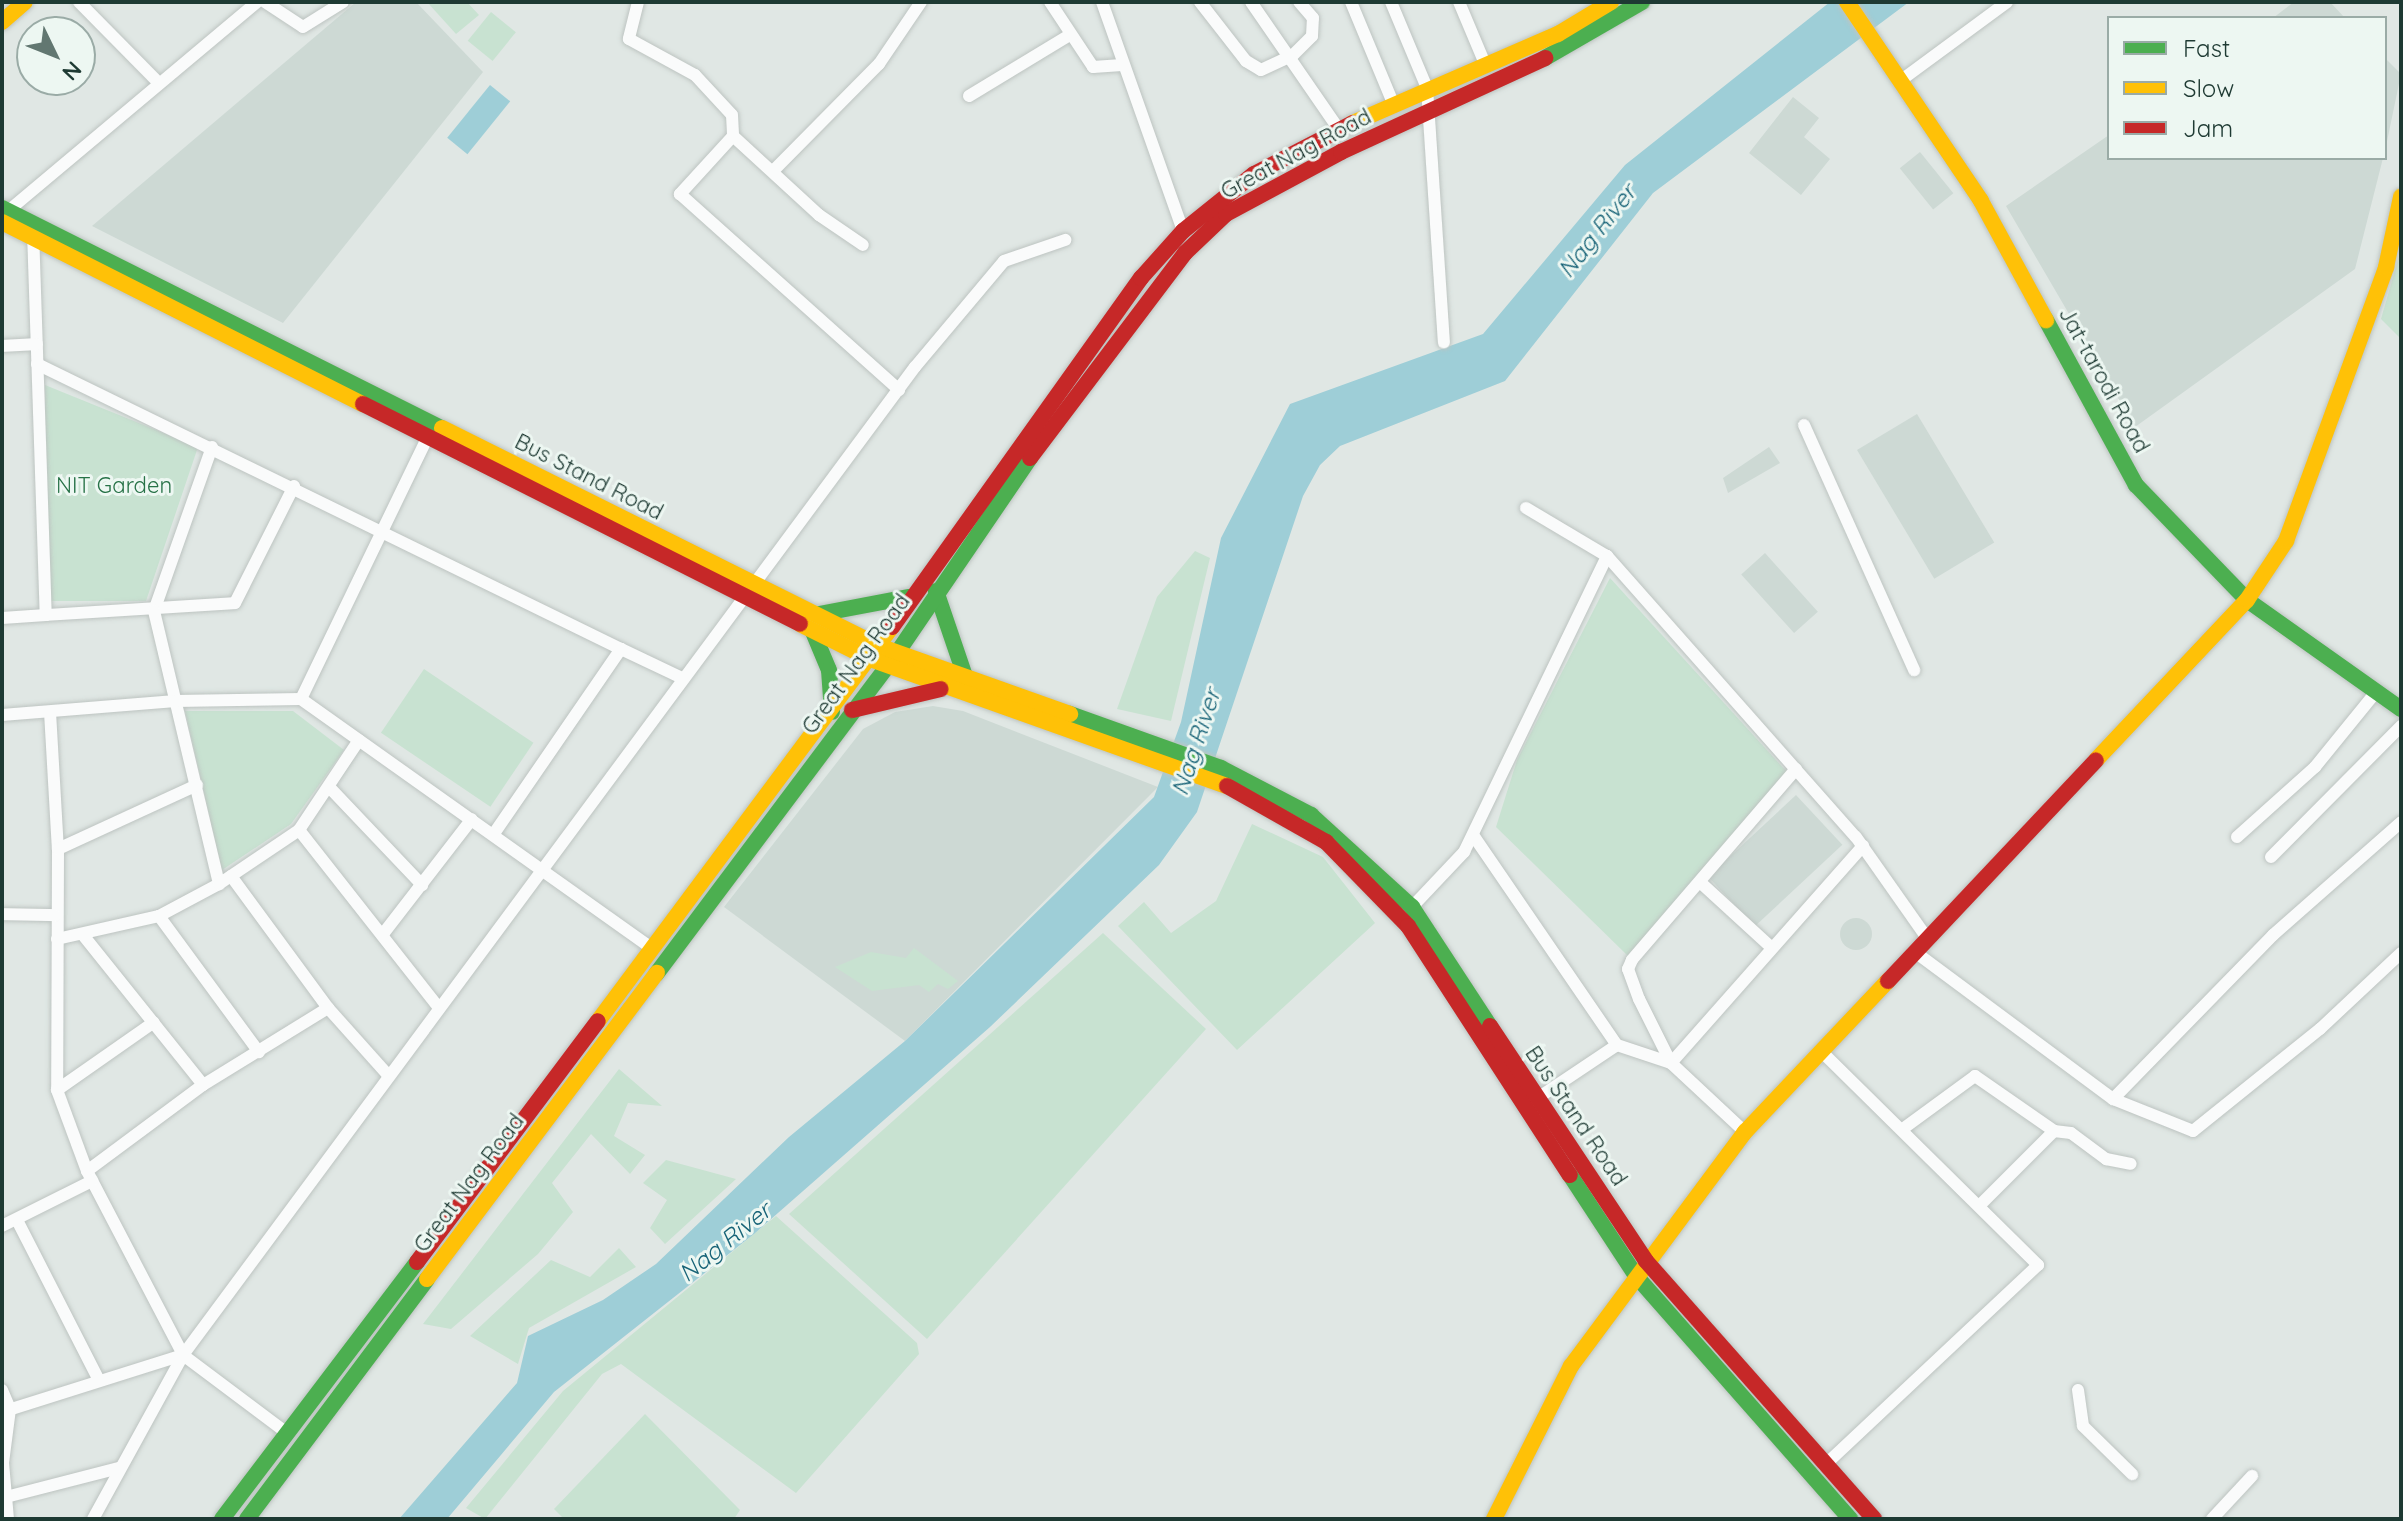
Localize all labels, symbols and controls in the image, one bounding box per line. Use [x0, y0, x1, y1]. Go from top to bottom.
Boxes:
north arrow [16, 16, 96, 96]
legend [2107, 16, 2387, 160]
text: Fast [2183, 33, 2230, 63]
text: N [56, 56, 88, 86]
text: Slow [2183, 73, 2234, 103]
street label: Great Nag Road [1216, 103, 1376, 205]
text: Jam [2183, 113, 2233, 143]
water label: Nag River [1552, 179, 1642, 283]
street label: Jat-tarodi Road [2053, 302, 2155, 458]
street label: Bus Stand Road [510, 428, 668, 526]
park label: NIT Garden [56, 473, 172, 499]
street label: Great Nag Road [796, 589, 916, 739]
water label: Nag River [1165, 685, 1227, 799]
street label: Bus Stand Road [1519, 1041, 1633, 1191]
street label: Great Nag Road [408, 1109, 530, 1257]
water label: Nag River [673, 1196, 777, 1288]

